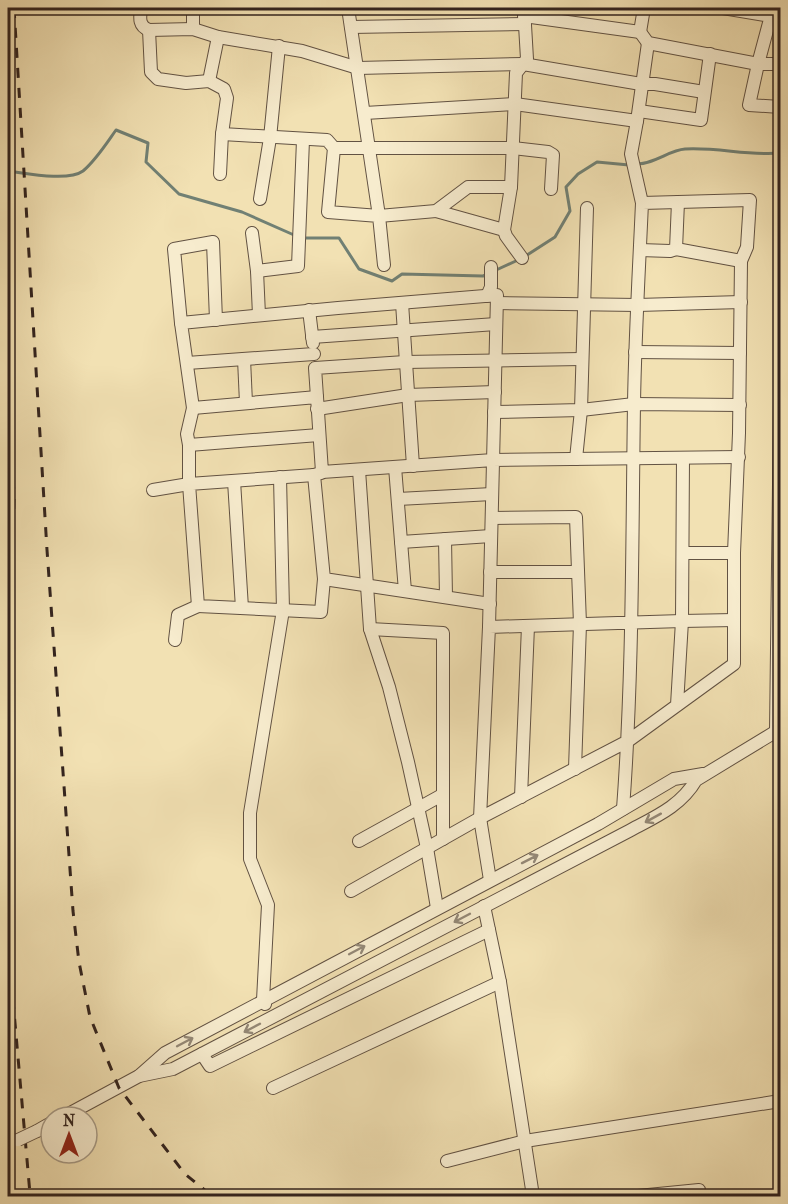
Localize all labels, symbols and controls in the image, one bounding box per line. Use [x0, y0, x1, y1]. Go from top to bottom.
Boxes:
one-way arrow [645, 812, 662, 824]
one-way arrow [521, 853, 538, 865]
one-way arrow [453, 912, 471, 924]
one-way arrow [348, 944, 366, 955]
one-way arrow [244, 1022, 261, 1034]
one-way arrow [176, 1036, 194, 1047]
north arrow [39, 1105, 99, 1165]
text: N [63, 1111, 76, 1130]

